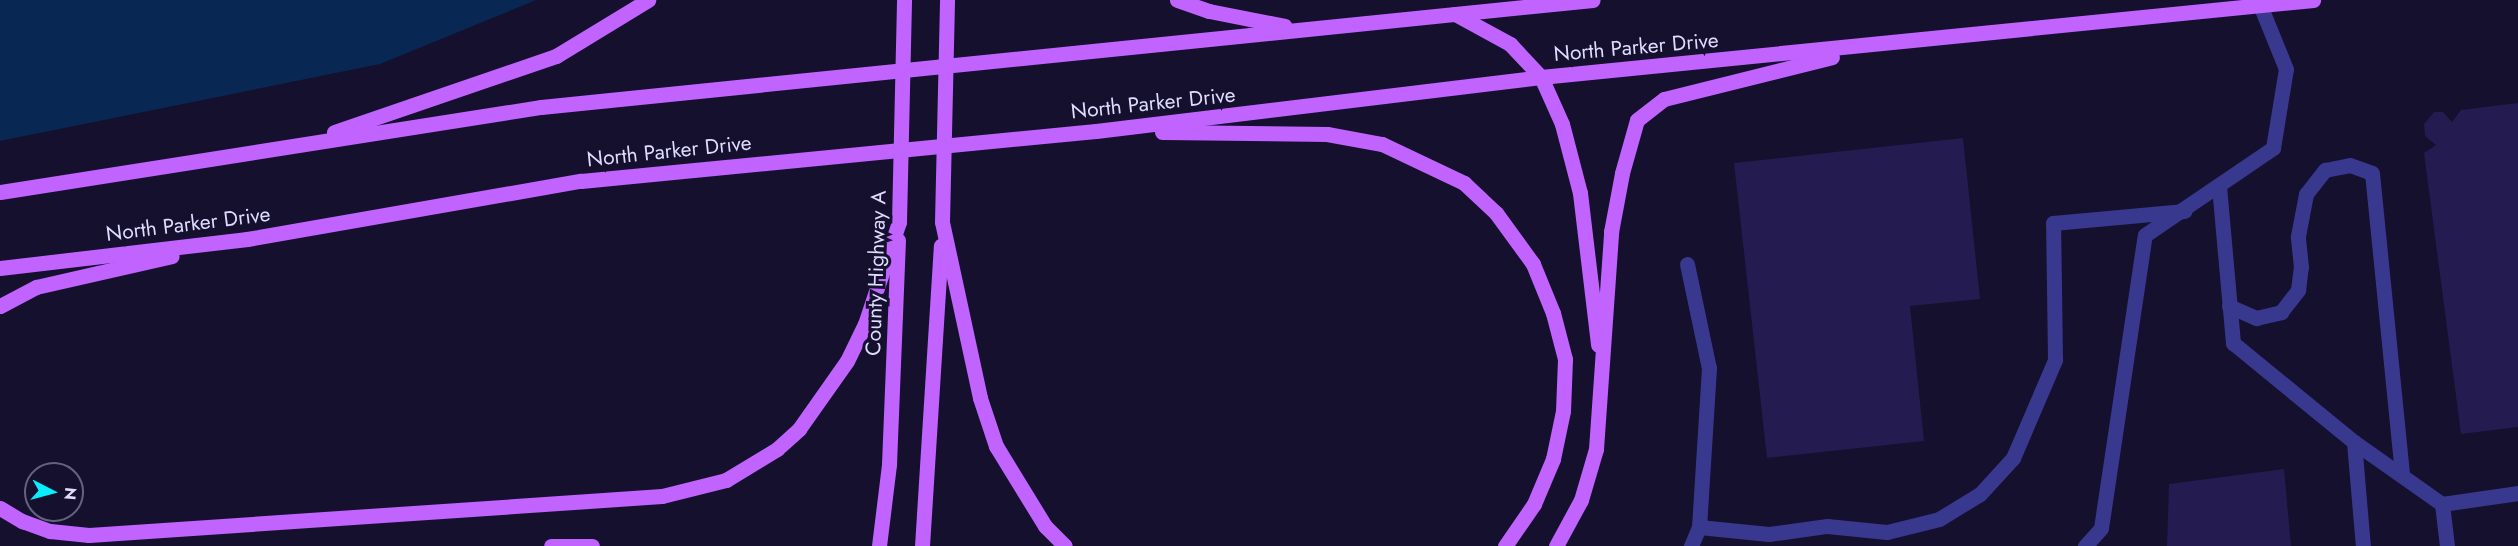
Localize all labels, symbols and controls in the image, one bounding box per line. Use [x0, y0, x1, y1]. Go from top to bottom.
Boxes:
street label: North Parker Drive [1553, 27, 1719, 67]
street label: North Parker Drive [1069, 82, 1237, 124]
street label: North Parker Drive [585, 130, 753, 172]
street label: County Highway A [861, 190, 891, 356]
street label: North Parker Drive [104, 201, 272, 247]
north arrow [24, 462, 84, 522]
text: N [58, 486, 83, 501]

